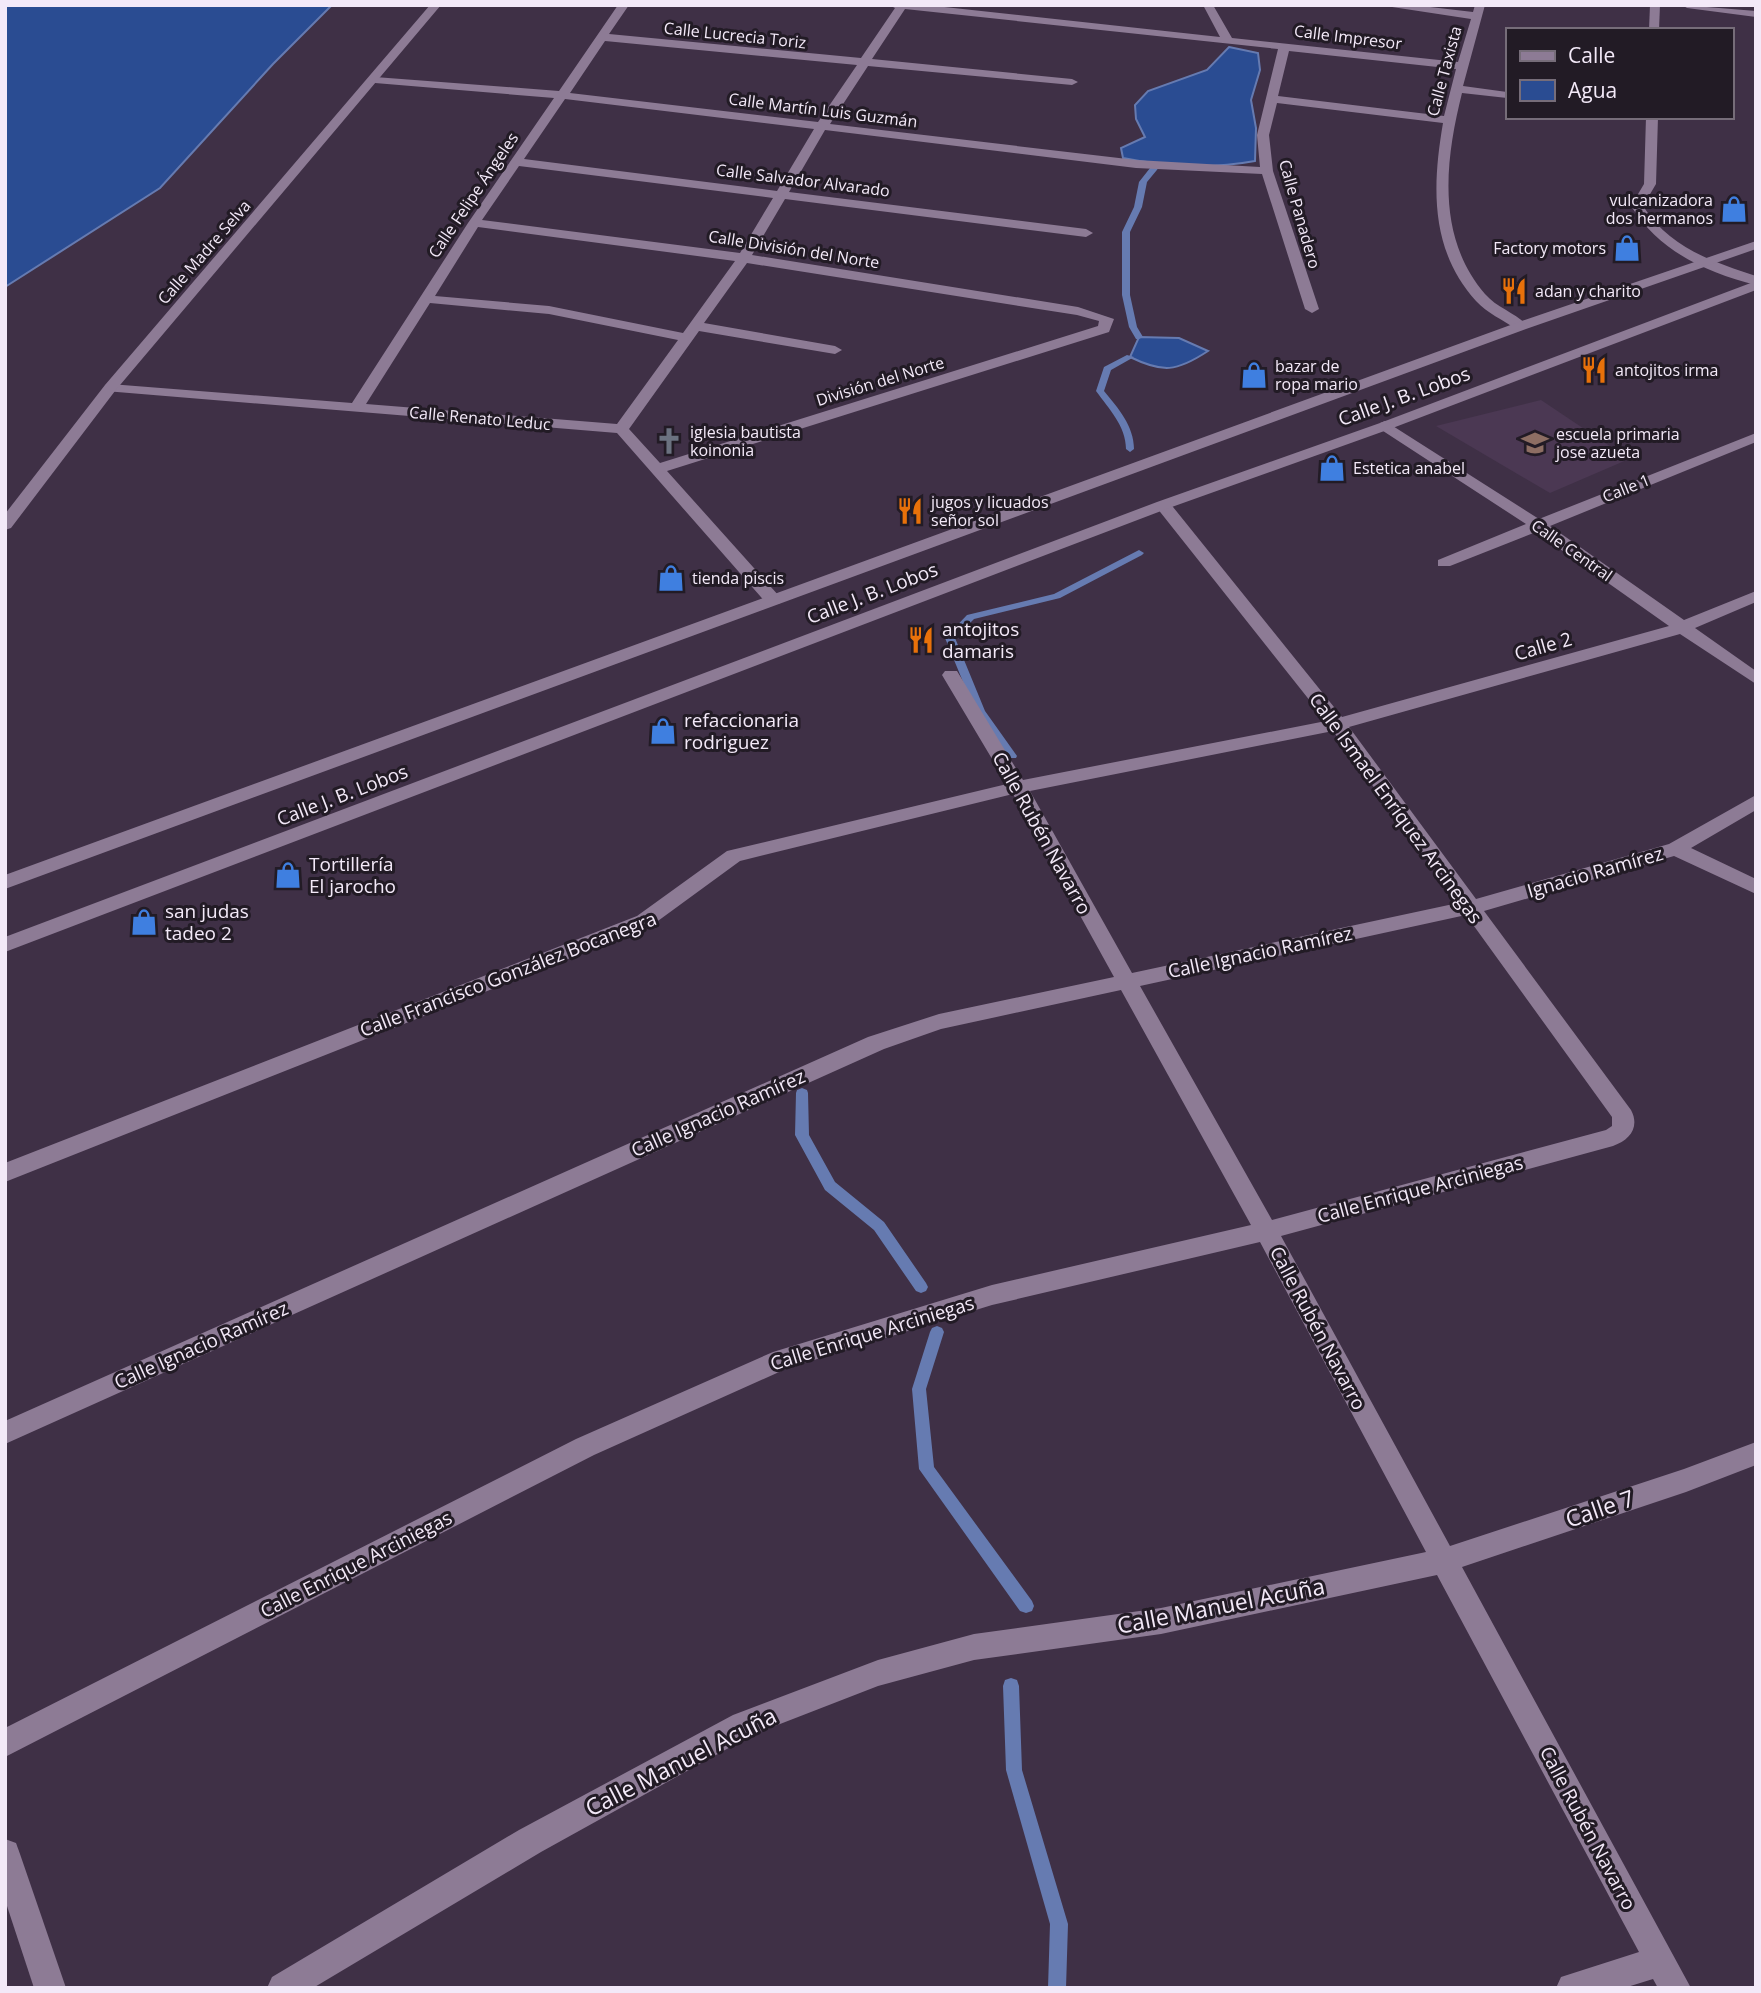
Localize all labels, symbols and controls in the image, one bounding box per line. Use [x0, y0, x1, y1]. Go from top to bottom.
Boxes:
street label: Calle Lucrecia Toriz [663, 17, 807, 53]
street label: Calle Impresor [1293, 19, 1404, 55]
street label: Calle Taxista [1421, 23, 1467, 119]
legend [1506, 28, 1733, 119]
text: Calle [1568, 41, 1615, 69]
text: Agua [1568, 76, 1617, 104]
street label: Calle Martín Luis Guzmán [727, 87, 919, 133]
street label: Calle Felipe Ángeles [423, 128, 523, 262]
street label: Calle Panadero [1274, 157, 1326, 271]
street label: Calle Salvador Alvarado [715, 158, 891, 202]
place label: vulcanizadora dos hermanos [1606, 189, 1713, 229]
shop icon: vulcanizadora dos hermanos [1719, 194, 1749, 224]
street label: Calle Madre Selva [153, 195, 255, 309]
street label: Calle División del Norte [707, 225, 881, 273]
shop icon: Factory motors [1612, 233, 1642, 263]
place label: Factory motors [1493, 237, 1606, 259]
restaurant icon: adan y charito [1499, 276, 1529, 306]
place label: adan y charito [1535, 280, 1641, 302]
street label: División del Norte [813, 351, 947, 411]
place label: bazar de ropa mario [1275, 355, 1358, 395]
restaurant icon: antojitos irma [1579, 355, 1609, 385]
place label: antojitos irma [1615, 359, 1719, 381]
shop icon: bazar de ropa mario [1239, 360, 1269, 390]
street label: Calle J. B. Lobos [1335, 360, 1473, 432]
street label: Calle Renato Leduc [408, 401, 552, 435]
place label: iglesia bautista koinonia [690, 421, 801, 461]
place label: escuela primaria jose azueta [1555, 423, 1680, 463]
church icon: iglesia bautista koinonia [654, 426, 684, 456]
school or university icon: escuela primaria jose azueta [1520, 428, 1550, 458]
shop icon: Estetica anabel [1317, 453, 1347, 483]
place label: Estetica anabel [1353, 457, 1465, 479]
street label: Calle 1 [1599, 469, 1653, 507]
place label: jugos y licuados señor sol [930, 491, 1049, 531]
restaurant icon: jugos y licuados señor sol [895, 496, 925, 526]
street label: Calle Central [1527, 514, 1617, 586]
street label: Calle J. B. Lobos [803, 556, 941, 630]
shop icon: tienda piscis [656, 563, 686, 593]
place label: tienda piscis [692, 567, 784, 589]
place label: antojitos damaris [942, 616, 1019, 664]
restaurant icon: antojitos damaris [906, 625, 936, 655]
street label: Calle 2 [1511, 625, 1575, 667]
street label: Calle Ismael Enríquez Arcinegas [1303, 687, 1489, 929]
place label: refaccionaria rodriguez [684, 707, 799, 755]
shop icon: refaccionaria rodriguez [648, 716, 678, 746]
street label: Calle Rubén Navarro [987, 747, 1097, 919]
street label: Calle J. B. Lobos [273, 758, 411, 832]
street label: Ignacio Ramírez [1524, 840, 1666, 904]
place label: Tortillería El jarocho [309, 851, 396, 899]
shop icon: Tortillería El jarocho [273, 860, 303, 890]
place label: san judas tadeo 2 [165, 898, 249, 946]
street label: Calle Francisco González Bocanegra [356, 905, 660, 1043]
shop icon: san judas tadeo 2 [129, 907, 159, 937]
street label: Calle Ignacio Ramírez [1165, 920, 1355, 984]
street label: Calle Ignacio Ramírez [627, 1063, 809, 1163]
street label: Calle Enrique Arciniegas [1314, 1149, 1526, 1229]
street label: Calle Rubén Navarro [1264, 1242, 1372, 1414]
street label: Calle Enrique Arciniegas [767, 1290, 977, 1376]
street label: Calle Ignacio Ramírez [110, 1295, 292, 1395]
street label: Calle 7 [1561, 1481, 1638, 1535]
street label: Calle Enrique Arciniegas [256, 1504, 456, 1624]
street label: Calle Manuel Acuña [1114, 1569, 1327, 1641]
street label: Calle Manuel Acuña [579, 1699, 782, 1823]
street label: Calle Rubén Navarro [1534, 1742, 1642, 1914]

